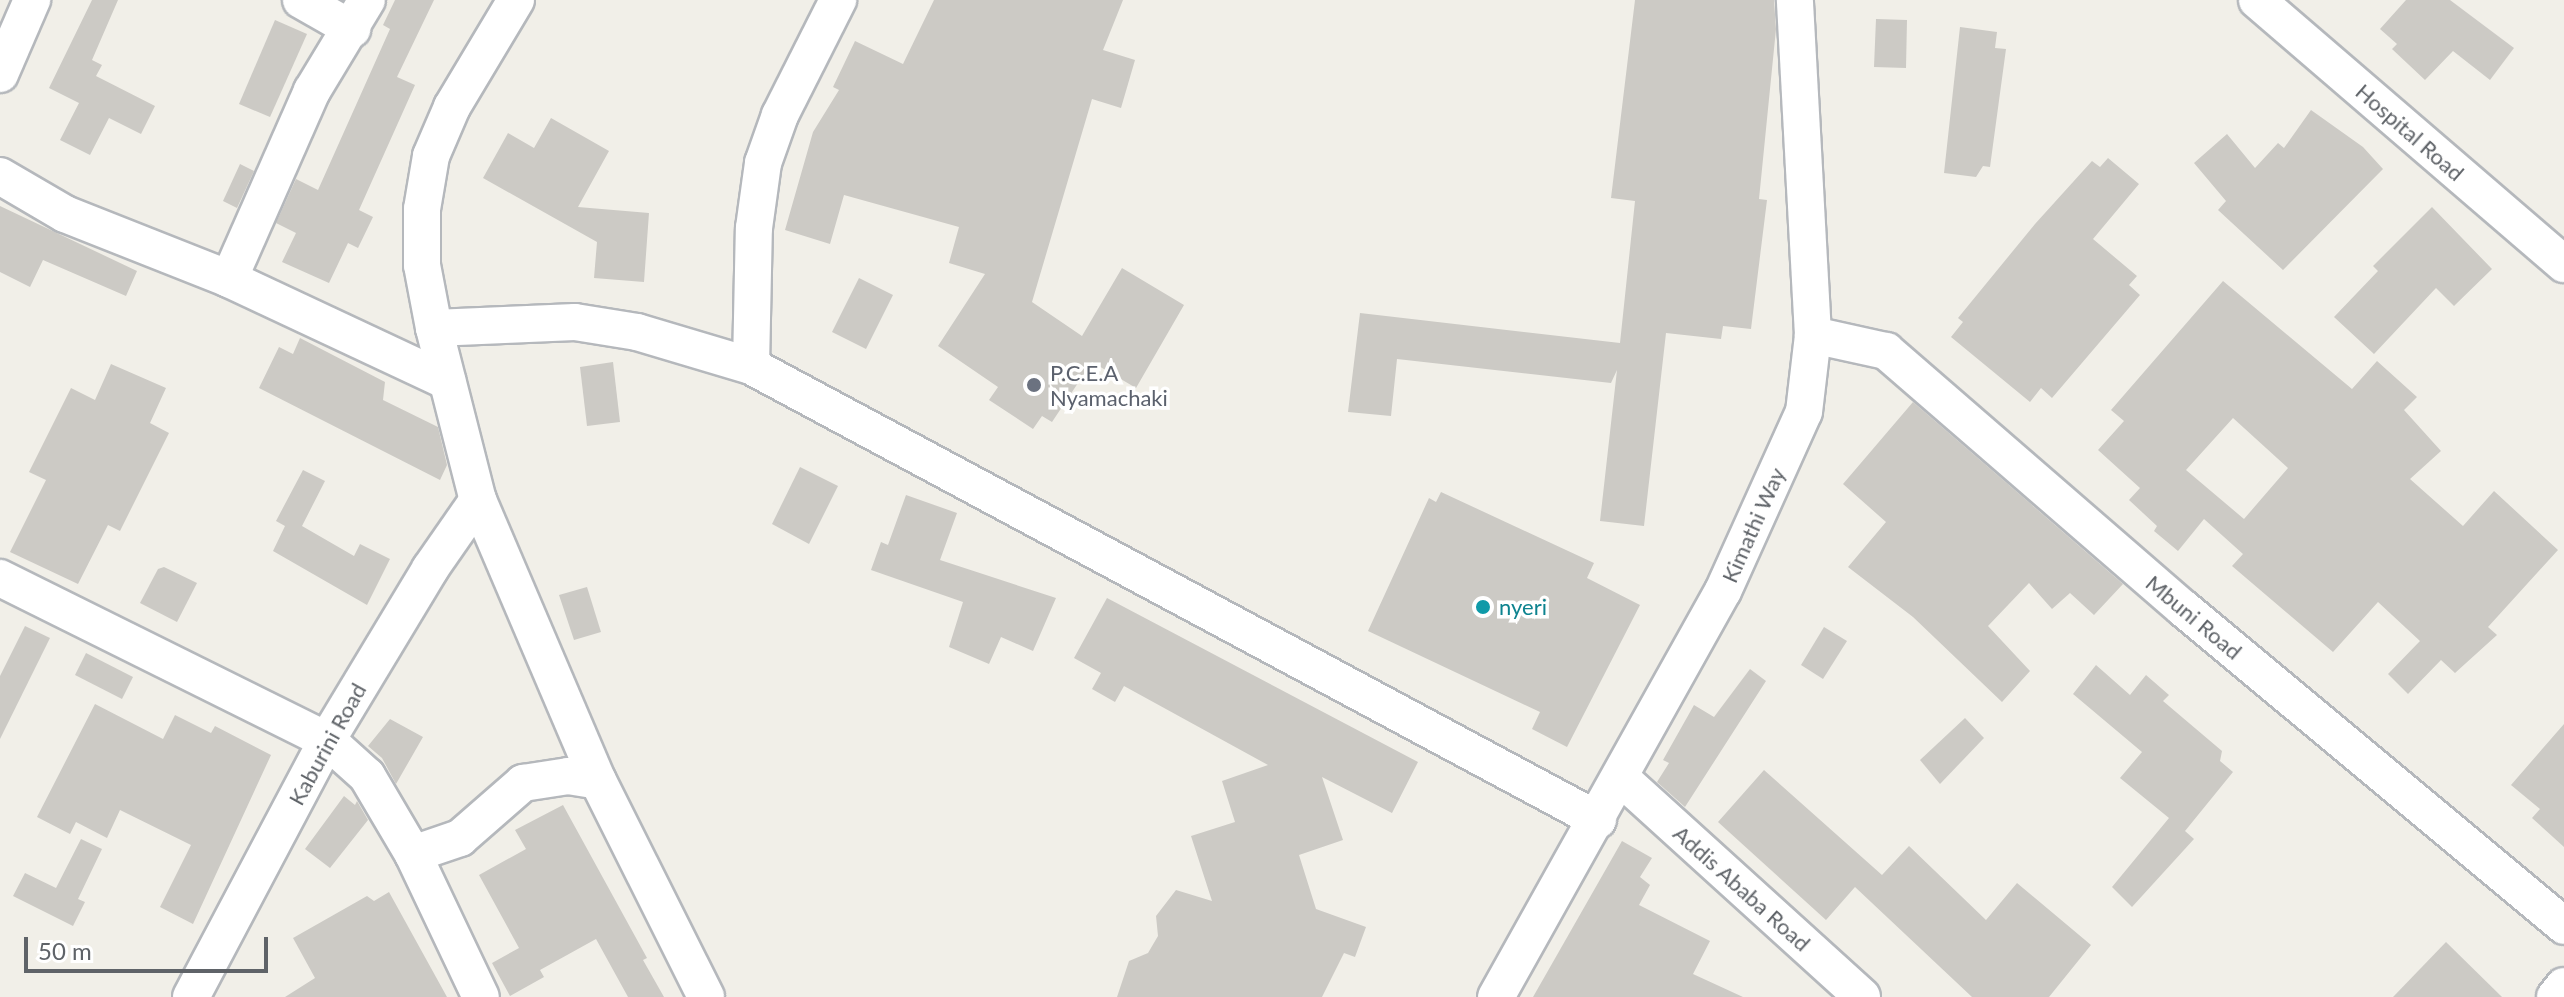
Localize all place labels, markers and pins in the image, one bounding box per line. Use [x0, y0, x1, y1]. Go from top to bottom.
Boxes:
place label: P.C.E.A Nyamachaki [1050, 359, 1168, 410]
marker: P.C.E.A Nyamachaki [1025, 376, 1043, 394]
place label: nyeri [1499, 594, 1547, 620]
marker: nyeri [1474, 598, 1492, 616]

